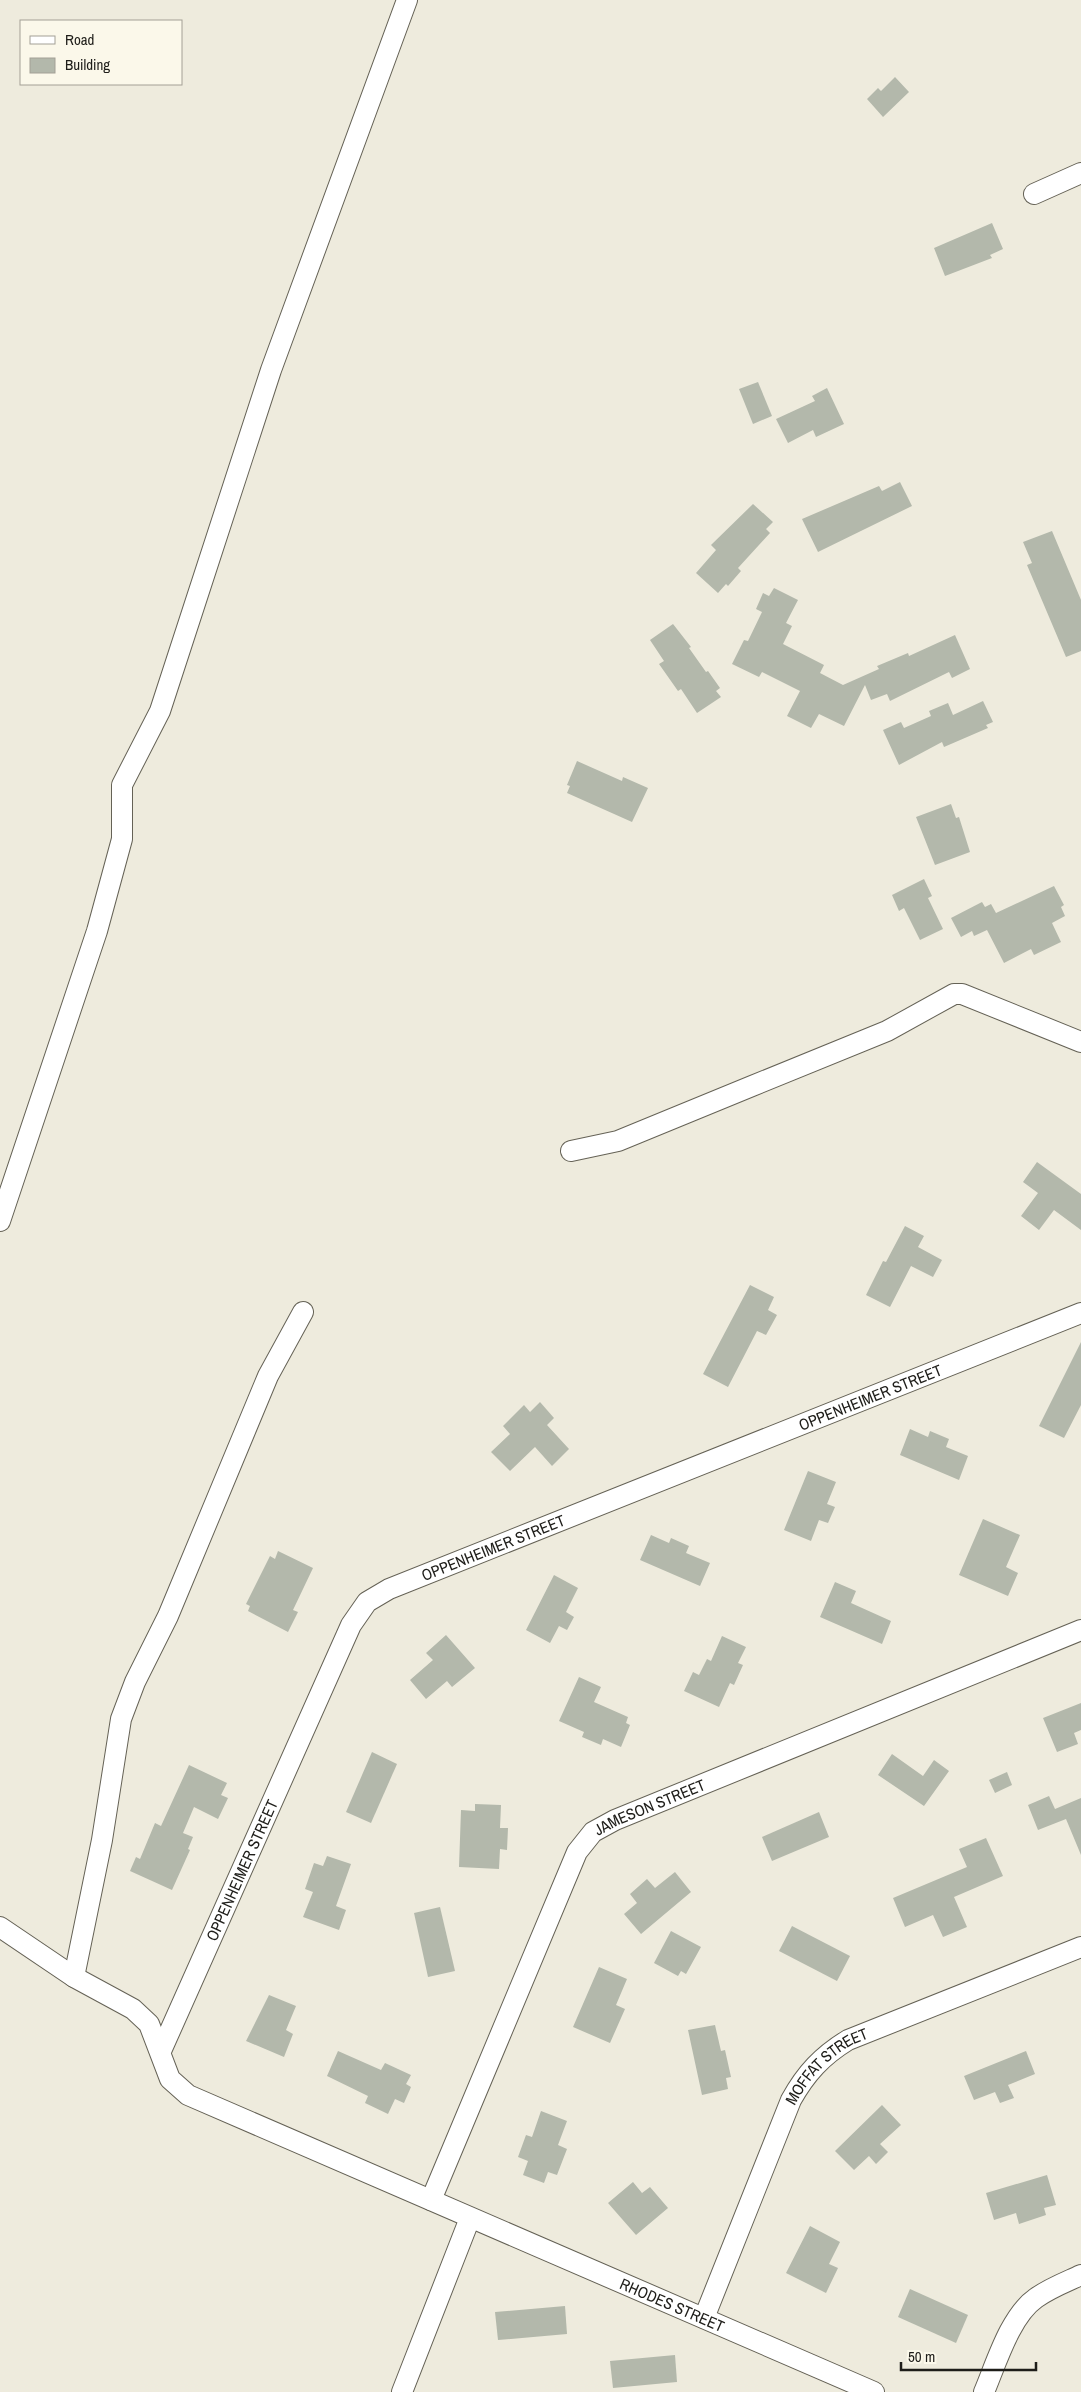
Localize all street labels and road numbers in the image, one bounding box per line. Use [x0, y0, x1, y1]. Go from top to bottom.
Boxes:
street label: OPPENHEIMER STREET [795, 1359, 945, 1436]
street label: OPPENHEIMER STREET [418, 1509, 568, 1586]
street label: JAMESON STREET [590, 1773, 708, 1840]
street label: OPPENHEIMER STREET [201, 1796, 283, 1944]
street label: MOFFAT STREET [780, 2022, 871, 2108]
street label: RHODES STREET [617, 2272, 728, 2337]

